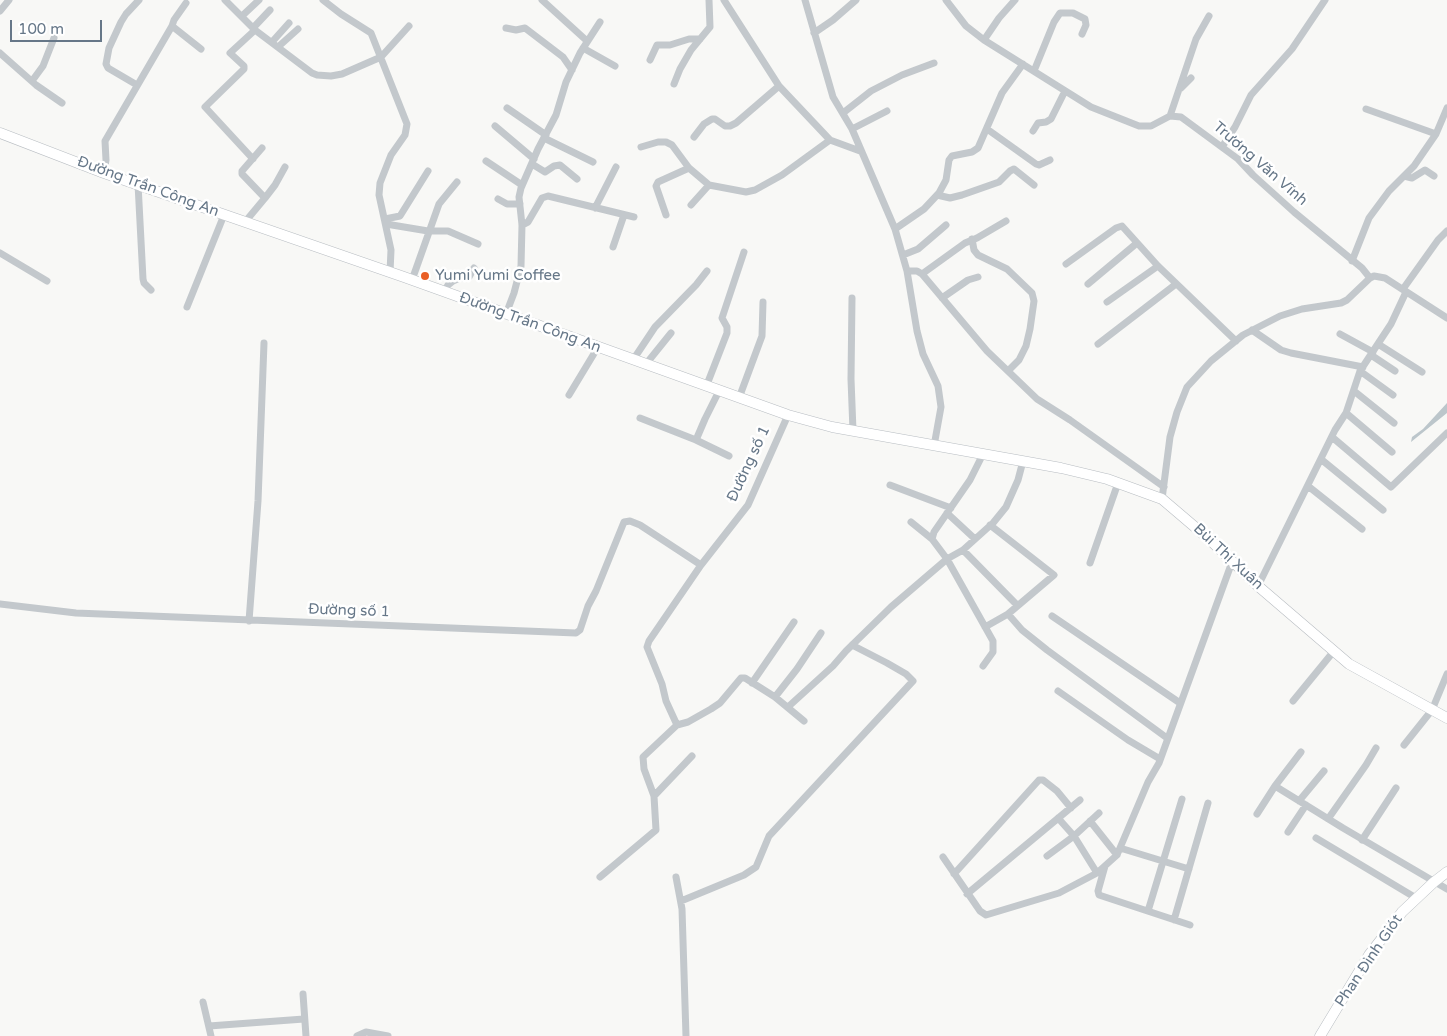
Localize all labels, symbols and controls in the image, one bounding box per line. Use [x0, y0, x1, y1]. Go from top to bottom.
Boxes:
scale bar [12, 10, 105, 42]
text: 100 m [18, 20, 64, 38]
street label: Trương Văn Vĩnh [1209, 118, 1311, 210]
street label: Đường Trần Công An [75, 153, 221, 221]
place label: Yumi Yumi Coffee [435, 267, 561, 285]
marker: Yumi Yumi Coffee [419, 270, 431, 282]
street label: Đường Trần Công An [457, 289, 603, 357]
street label: Đường số 1 [724, 423, 774, 505]
street label: Bùi Thị Xuân [1189, 520, 1267, 594]
street label: Đường số 1 [308, 601, 390, 621]
street label: Phan Đình Giót [1331, 911, 1407, 1011]

